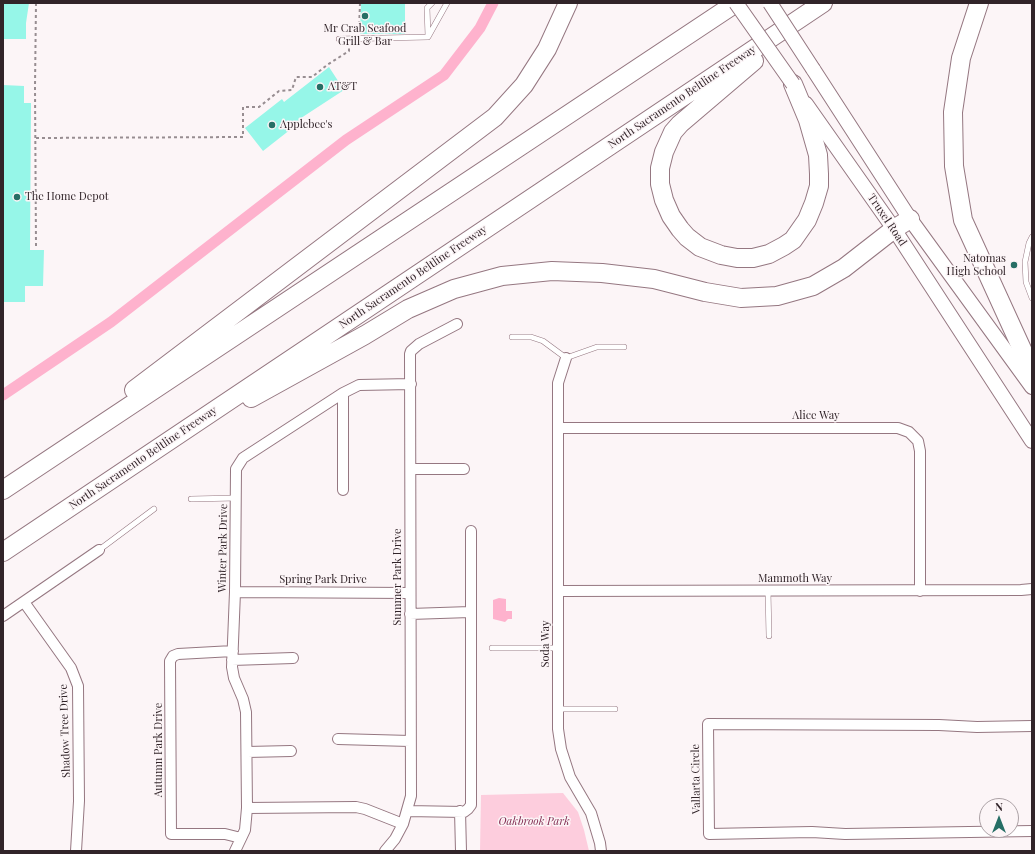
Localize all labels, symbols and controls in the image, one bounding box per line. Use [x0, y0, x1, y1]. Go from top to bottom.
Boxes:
marker: Mr Crab Seafood Grill & Bar [360, 11, 370, 21]
place label: Mr Crab Seafood Grill & Bar [324, 22, 406, 48]
street label: North Sacramento Beltline Freeway [606, 42, 758, 152]
place label: AT&T [328, 80, 357, 94]
marker: AT&T [315, 82, 325, 92]
place label: Applebee's [280, 118, 333, 132]
marker: Applebee's [267, 120, 277, 130]
place label: The Home Depot [25, 190, 109, 204]
street label: Truxel Road [865, 191, 909, 249]
marker: The Home Depot [12, 192, 22, 202]
street label: North Sacramento Beltline Freeway [337, 222, 489, 332]
place label: Natomas High School [947, 252, 1006, 278]
marker: Natomas High School [1009, 260, 1019, 270]
street label: North Sacramento Beltline Freeway [67, 403, 219, 513]
street label: Alice Way [792, 409, 840, 423]
street label: Winter Park Drive [216, 503, 230, 593]
street label: Summer Park Drive [391, 528, 405, 626]
street label: Mammoth Way [758, 572, 832, 586]
street label: Spring Park Drive [279, 573, 367, 587]
street label: Soda Way [539, 621, 553, 667]
street label: Shadow Tree Drive [57, 684, 73, 778]
street label: Autumn Park Drive [152, 703, 166, 797]
street label: Vallarta Circle [689, 744, 703, 814]
north arrow [979, 798, 1019, 838]
text: N [995, 799, 1003, 814]
park label: Oakbrook Park [498, 815, 570, 829]

